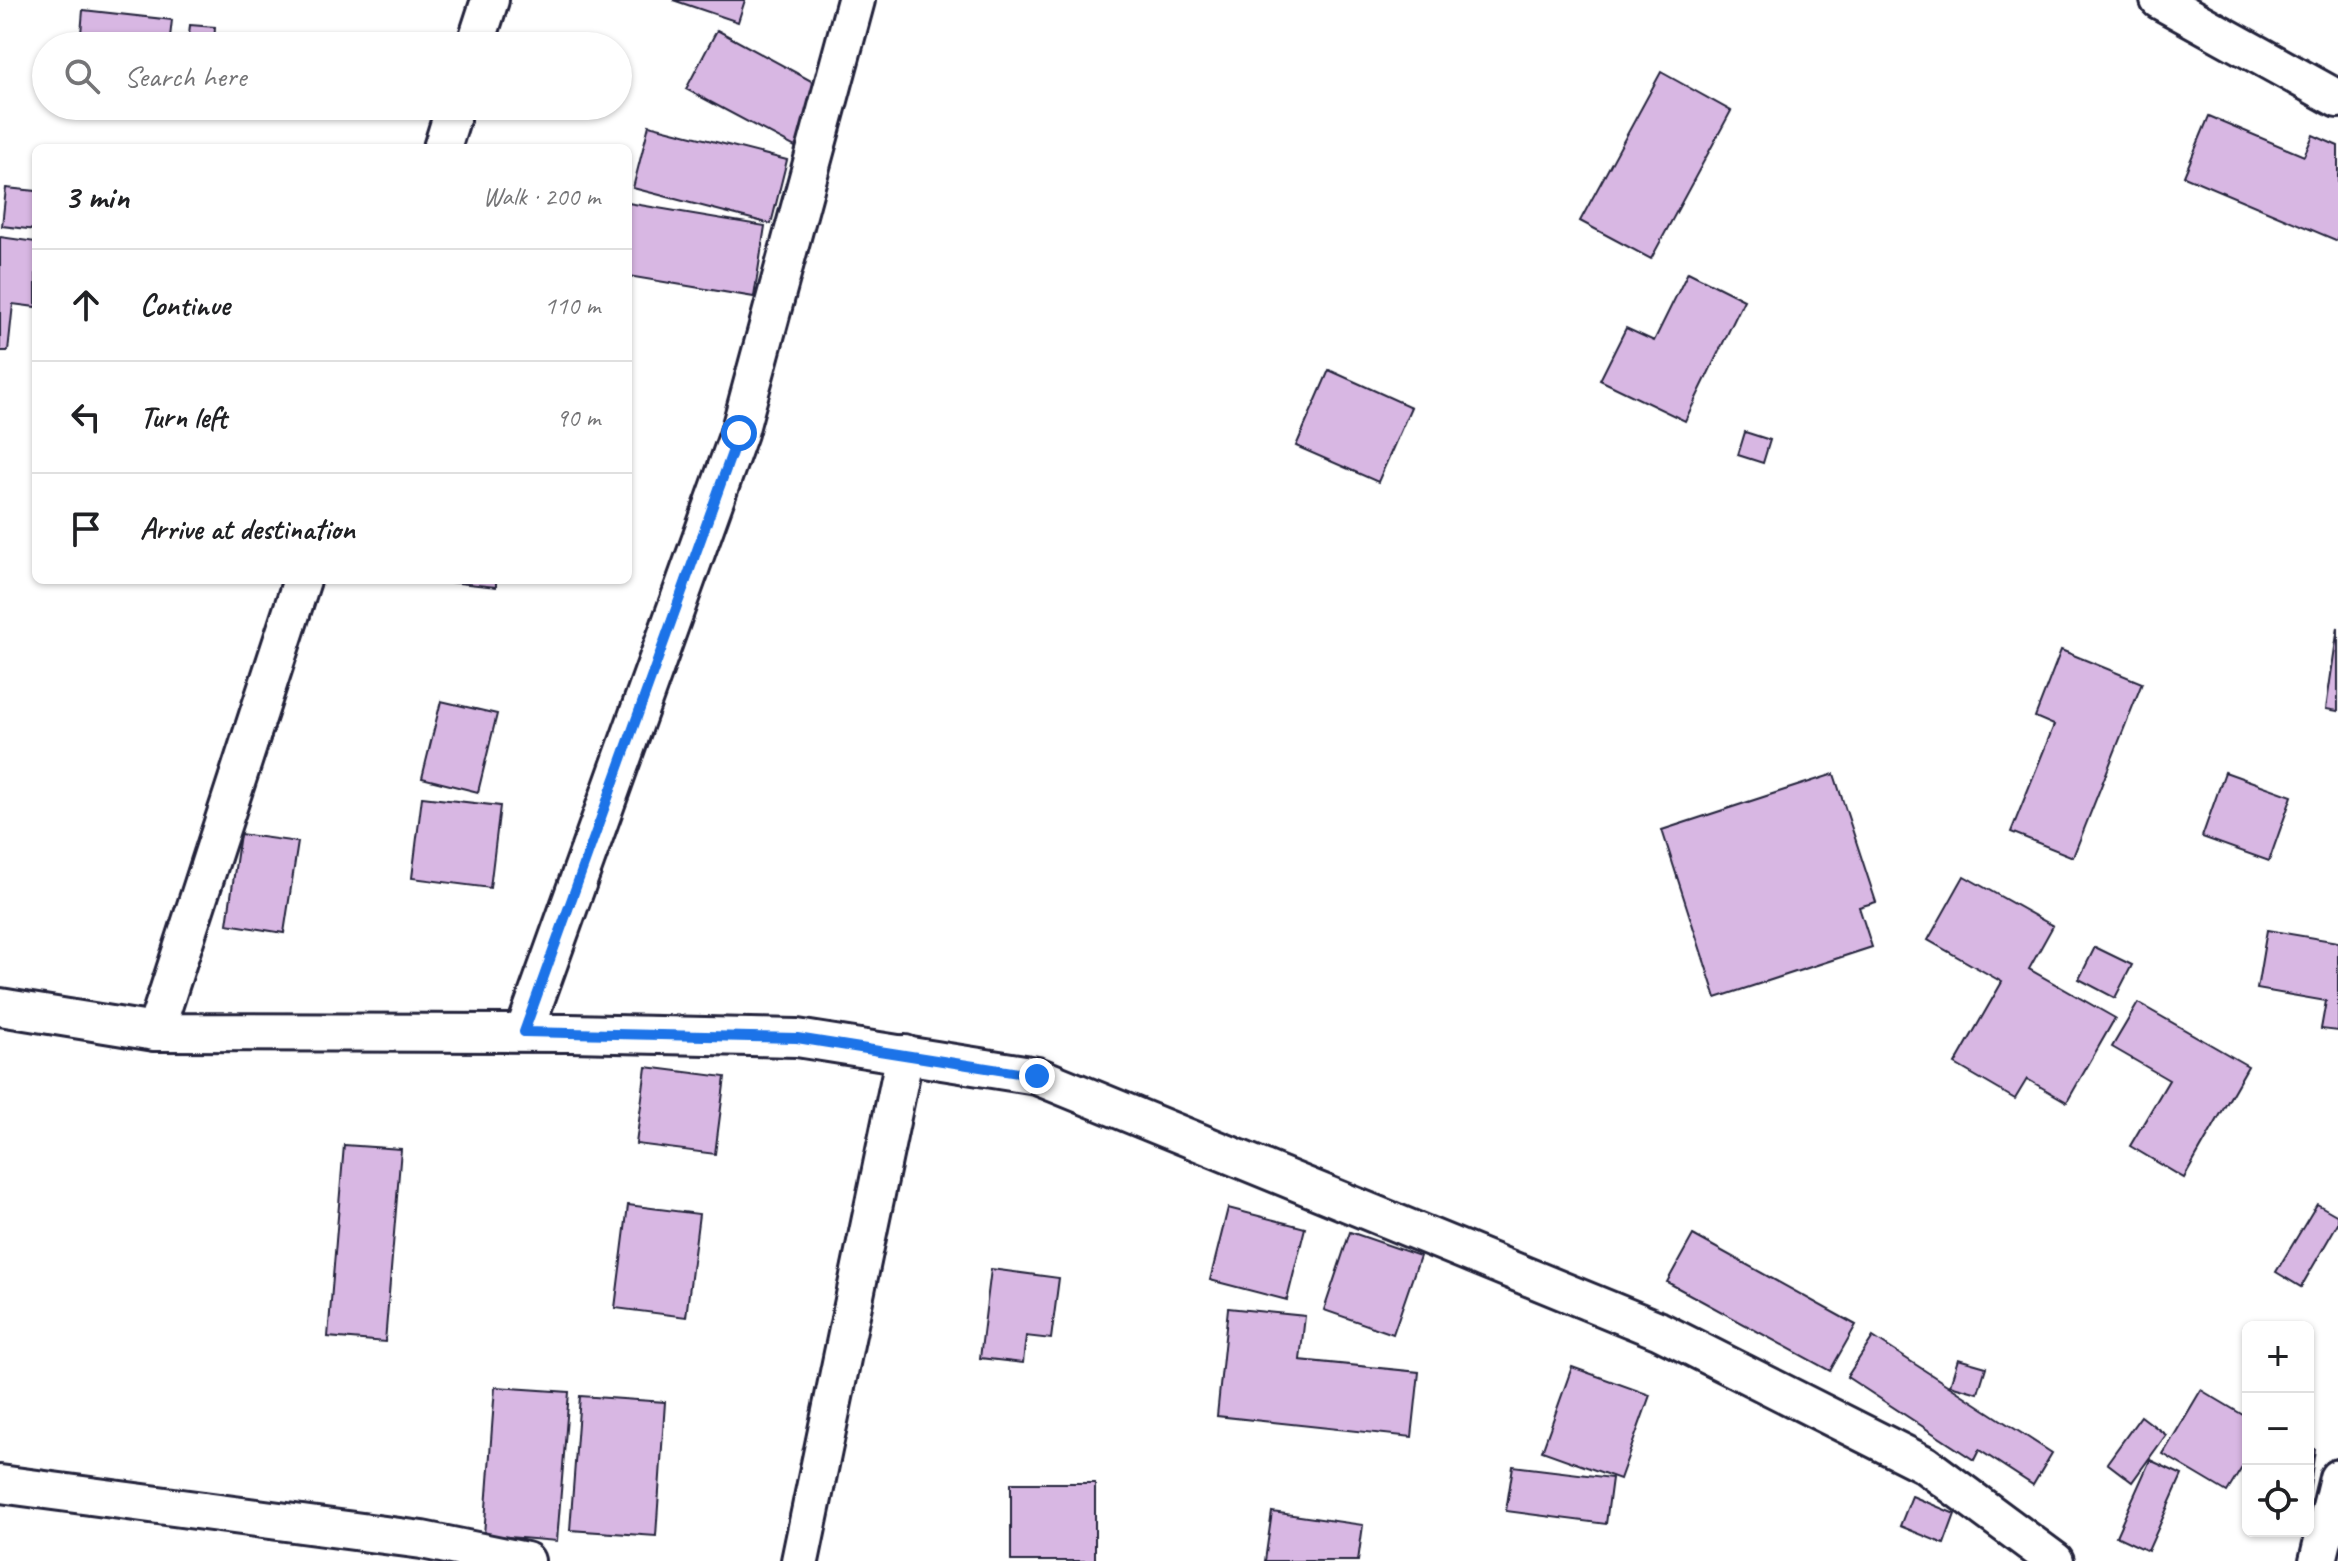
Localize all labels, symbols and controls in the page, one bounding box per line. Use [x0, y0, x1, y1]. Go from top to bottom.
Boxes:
search box [32, 32, 632, 120]
icon: search [60, 54, 104, 98]
text: Search here [124, 57, 246, 95]
text: 3 min [64, 175, 129, 218]
text: Walk · 200 m [483, 180, 600, 213]
icon: ahead [64, 283, 108, 327]
text: Continue [140, 286, 230, 324]
text: 110 m [544, 289, 600, 322]
icon: left [64, 395, 108, 439]
text: Turn left [140, 398, 227, 436]
text: 90 m [556, 401, 600, 434]
route start [721, 415, 757, 451]
icon: arrive [64, 507, 108, 551]
text: Arrive at destination [140, 510, 355, 548]
route end [1019, 1058, 1055, 1094]
map controls [2242, 1321, 2314, 1537]
button: + [2242, 1321, 2314, 1393]
button: − [2242, 1393, 2314, 1465]
button: locate [2242, 1465, 2314, 1537]

